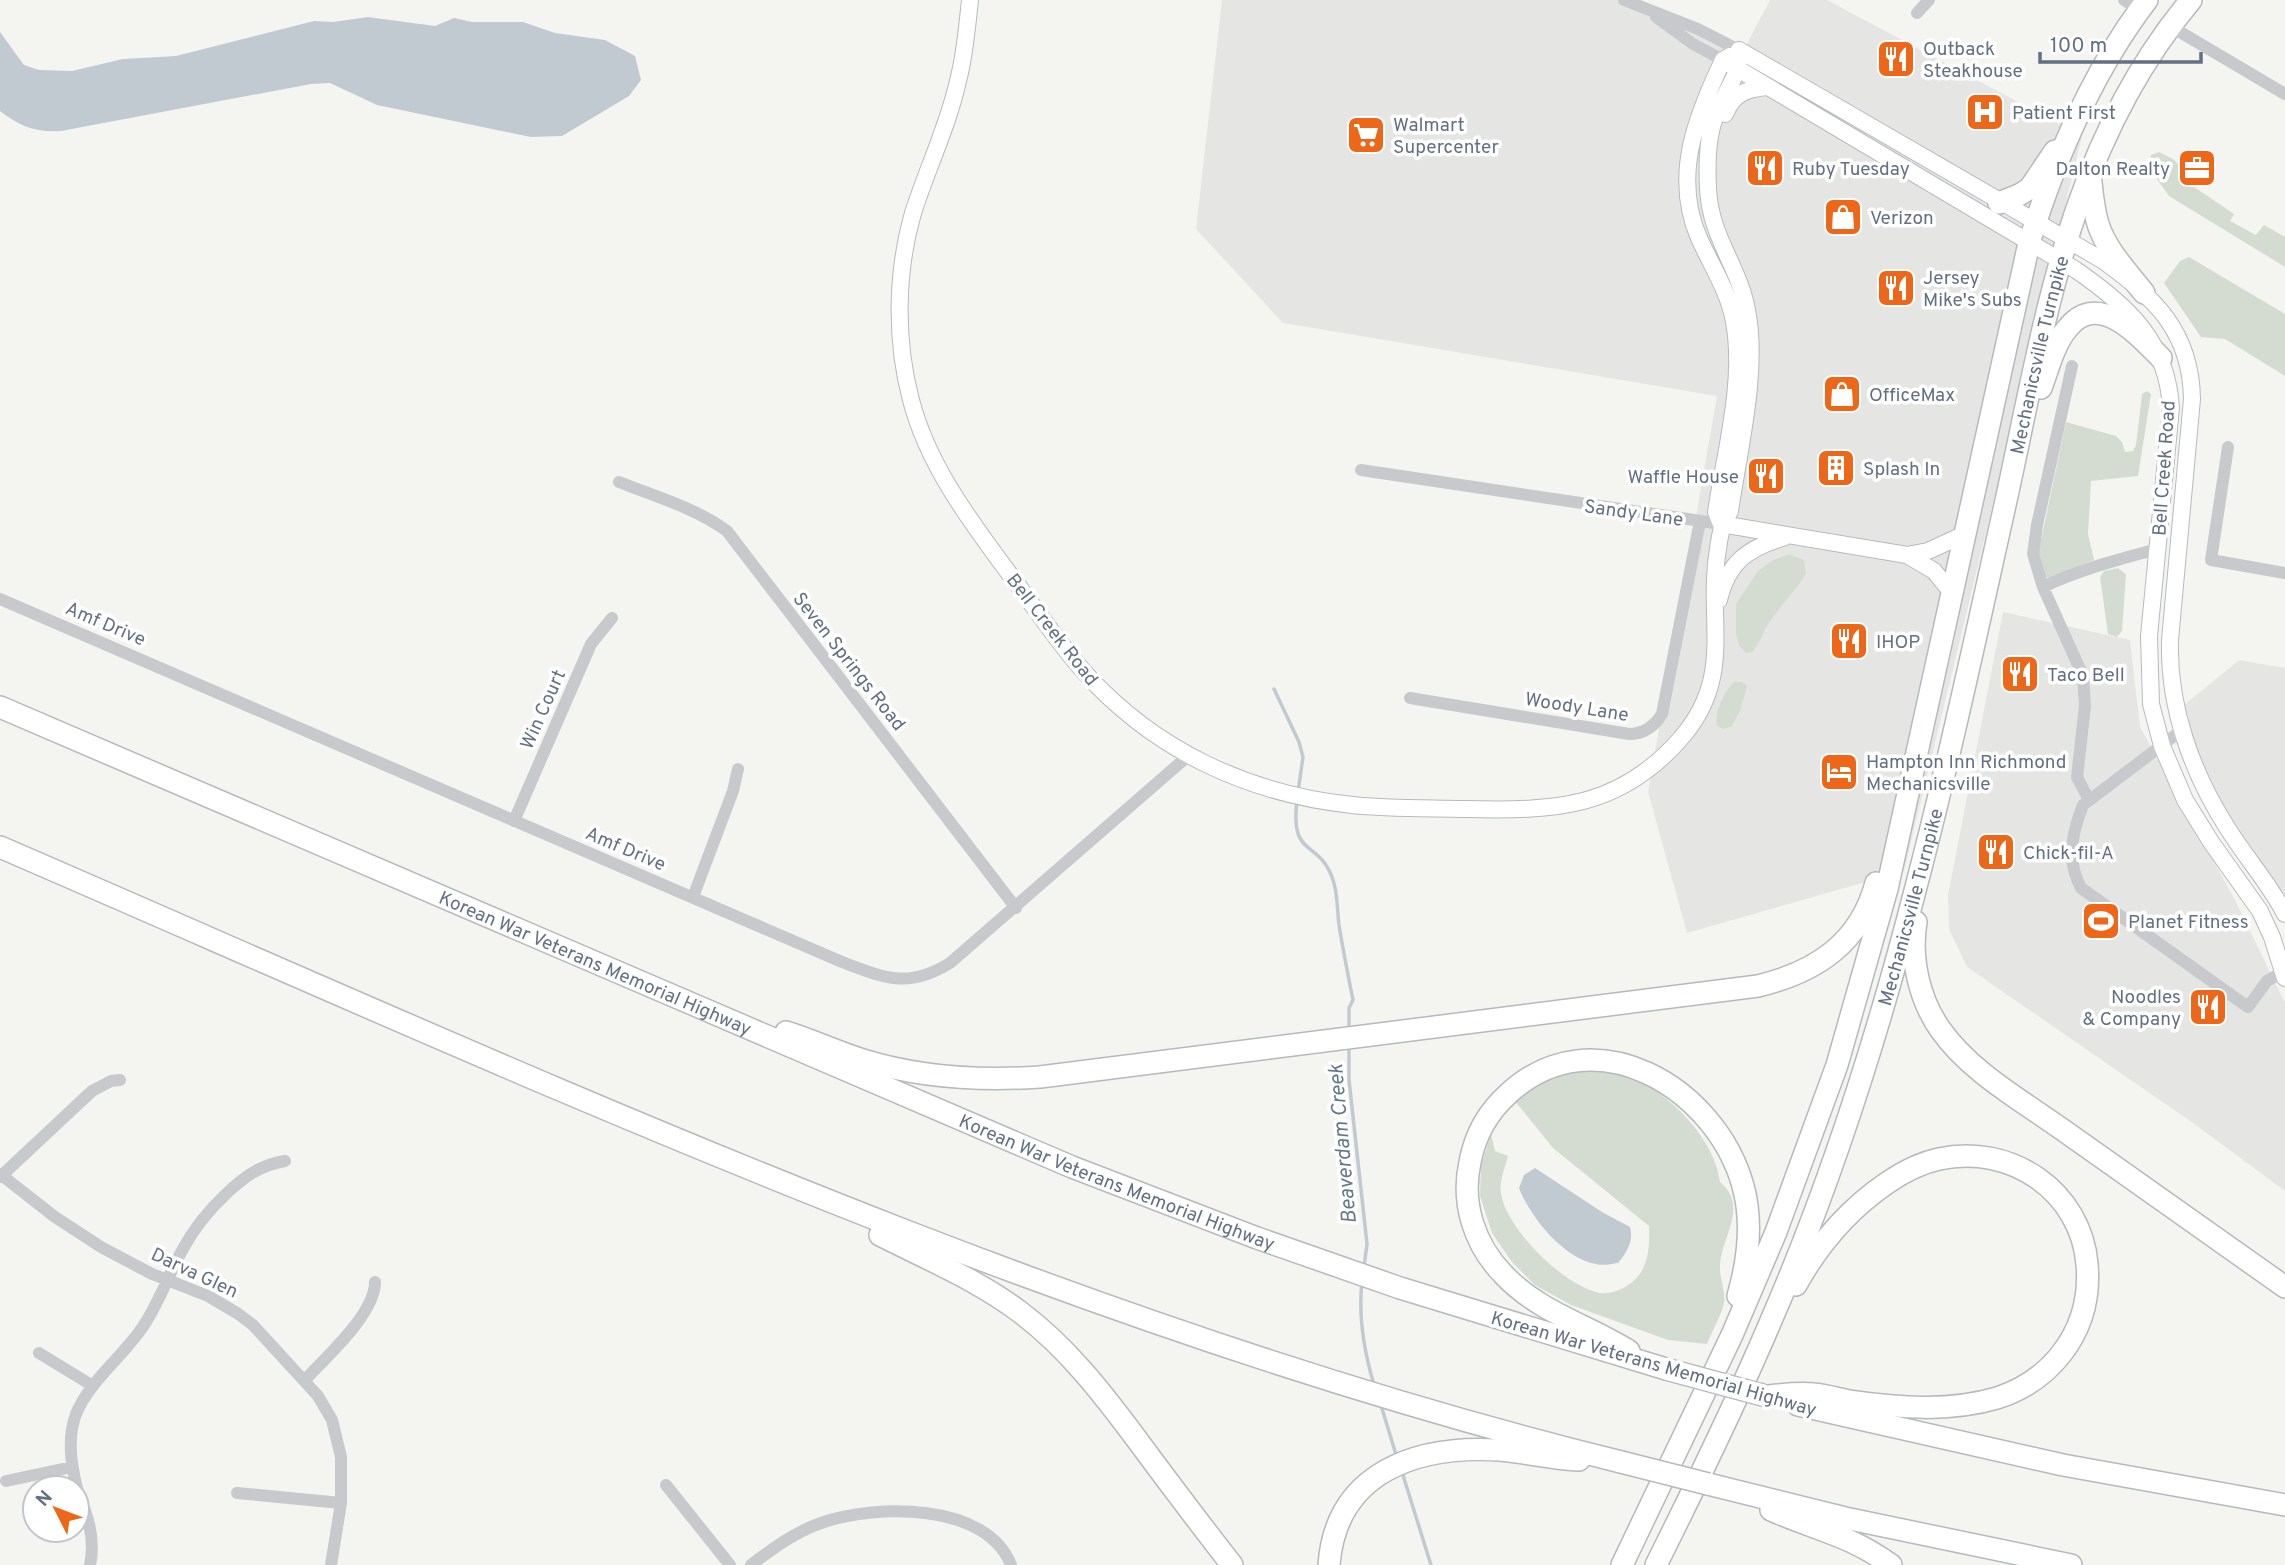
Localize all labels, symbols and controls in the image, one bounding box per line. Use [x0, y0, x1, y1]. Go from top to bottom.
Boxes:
scale bar [2040, 21, 2201, 65]
text: 100 m [2050, 33, 2107, 60]
restaurant icon: Outback Steakhouse [1875, 38, 1917, 80]
place label: Outback Steakhouse [1923, 38, 2023, 84]
hospital icon: Patient First [1964, 91, 2006, 133]
place label: Patient First [2012, 102, 2116, 126]
supermarket icon: Walmart Supercenter [1345, 114, 1387, 156]
place label: Walmart Supercenter [1393, 114, 1499, 160]
restaurant icon: Ruby Tuesday [1744, 147, 1786, 189]
office icon: Dalton Realty [2176, 147, 2218, 189]
place label: Ruby Tuesday [1792, 158, 1910, 182]
place label: Dalton Realty [2056, 158, 2170, 182]
shop icon: Verizon [1822, 196, 1864, 238]
place label: Verizon [1870, 207, 1934, 231]
street label: Mechanicsville Turnpike [2006, 253, 2075, 457]
restaurant icon: Jersey Mike's Subs [1875, 267, 1917, 309]
place label: Jersey Mike's Subs [1923, 267, 2022, 313]
shop icon: OfficeMax [1821, 373, 1863, 415]
place label: OfficeMax [1869, 384, 1955, 408]
street label: Bell Creek Road [2148, 400, 2182, 537]
building icon: Splash In [1815, 447, 1857, 489]
restaurant icon: Waffle House [1745, 455, 1787, 497]
place label: Splash In [1863, 458, 1940, 482]
place label: Waffle House [1627, 466, 1739, 490]
street label: Sandy Lane [1583, 495, 1685, 533]
street label: Bell Creek Road [1000, 569, 1103, 691]
street label: Seven Springs Road [787, 588, 910, 736]
street label: Amf Drive [61, 597, 149, 652]
restaurant icon: IHOP [1828, 620, 1870, 662]
place label: IHOP [1876, 631, 1920, 655]
restaurant icon: Taco Bell [1999, 653, 2041, 695]
place label: Taco Bell [2047, 664, 2125, 688]
street label: Win Court [516, 666, 572, 753]
street label: Woody Lane [1523, 688, 1630, 728]
hotel icon: Hampton Inn Richmond Mechanicsville [1818, 751, 1860, 793]
place label: Hampton Inn Richmond Mechanicsville [1866, 751, 2066, 797]
street label: Mechanicsville Turnpike [1874, 806, 1949, 1009]
street label: Amf Drive [581, 822, 669, 877]
restaurant icon: Chick-fil-A [1975, 831, 2017, 873]
place label: Chick-fil-A [2023, 842, 2114, 866]
street label: Korean War Veterans Memorial Highway [435, 887, 755, 1042]
sports icon: Planet Fitness [2080, 900, 2122, 942]
place label: Planet Fitness [2128, 911, 2249, 935]
place label: Noodles & Company [2082, 986, 2181, 1032]
restaurant icon: Noodles & Company [2187, 986, 2229, 1028]
water label: Beaverdam Creek [1323, 1063, 1364, 1225]
street label: Korean War Veterans Memorial Highway [955, 1110, 1278, 1257]
street label: Darva Glen [147, 1243, 242, 1304]
street label: Korean War Veterans Memorial Highway [1488, 1307, 1819, 1423]
north arrow [21, 1474, 91, 1544]
text: N [31, 1486, 58, 1512]

